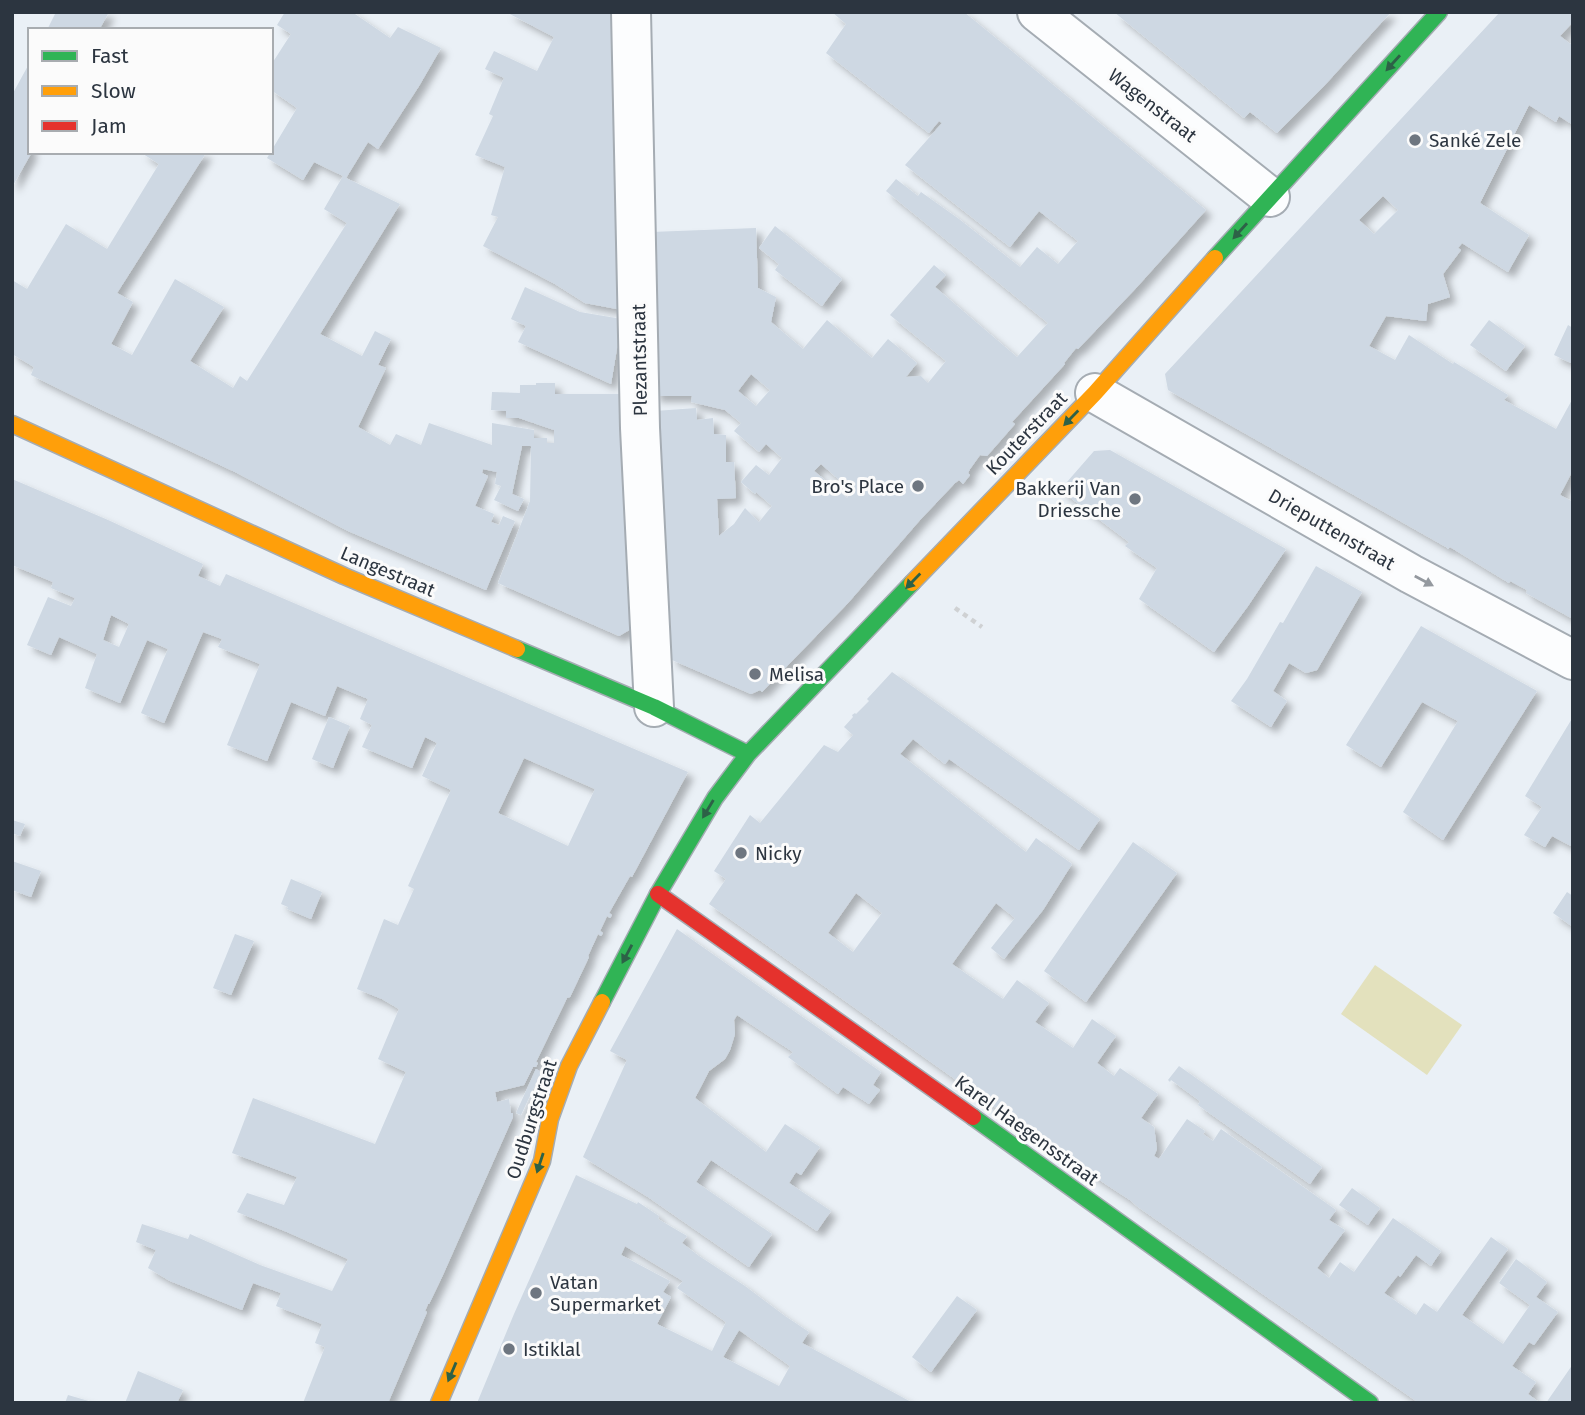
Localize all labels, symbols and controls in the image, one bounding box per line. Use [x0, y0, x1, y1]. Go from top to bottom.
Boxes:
legend [28, 28, 273, 154]
text: Fast [91, 43, 129, 69]
one-way arrow [1385, 54, 1401, 72]
street label: Wagenstraat [1104, 64, 1202, 147]
text: Slow [91, 78, 136, 104]
text: Jam [91, 113, 127, 139]
place label: Sanké Zele [1429, 129, 1521, 152]
marker: Sanké Zele [1407, 132, 1423, 148]
one-way arrow [1232, 222, 1248, 239]
street label: Plezantstraat [627, 303, 652, 417]
street label: Kouterstraat [981, 387, 1072, 480]
one-way arrow [1062, 409, 1079, 426]
place label: Bro's Place [811, 475, 904, 498]
place label: Bakkerij Van Driessche [1015, 477, 1121, 522]
marker: Bro's Place [910, 478, 926, 494]
street label: Drieputtenstraat [1264, 484, 1399, 575]
marker: Bakkerij Van Driessche [1127, 491, 1143, 507]
street label: Langestraat [337, 541, 439, 602]
one-way arrow [904, 573, 921, 590]
one-way arrow [1414, 575, 1434, 587]
place label: Melisa [769, 663, 824, 686]
marker: Melisa [747, 666, 763, 682]
one-way arrow [702, 800, 715, 819]
place label: Nicky [755, 842, 802, 865]
marker: Nicky [733, 845, 749, 861]
one-way arrow [621, 944, 633, 964]
street label: Oudburgstraat [501, 1056, 562, 1182]
street label: Karel Haegensstraat [950, 1070, 1103, 1190]
one-way arrow [535, 1153, 545, 1174]
place label: Vatan Supermarket [550, 1271, 661, 1316]
marker: Vatan Supermarket [528, 1285, 544, 1301]
place label: Istiklal [523, 1338, 581, 1361]
marker: Istiklal [501, 1341, 517, 1357]
one-way arrow [446, 1362, 457, 1383]

